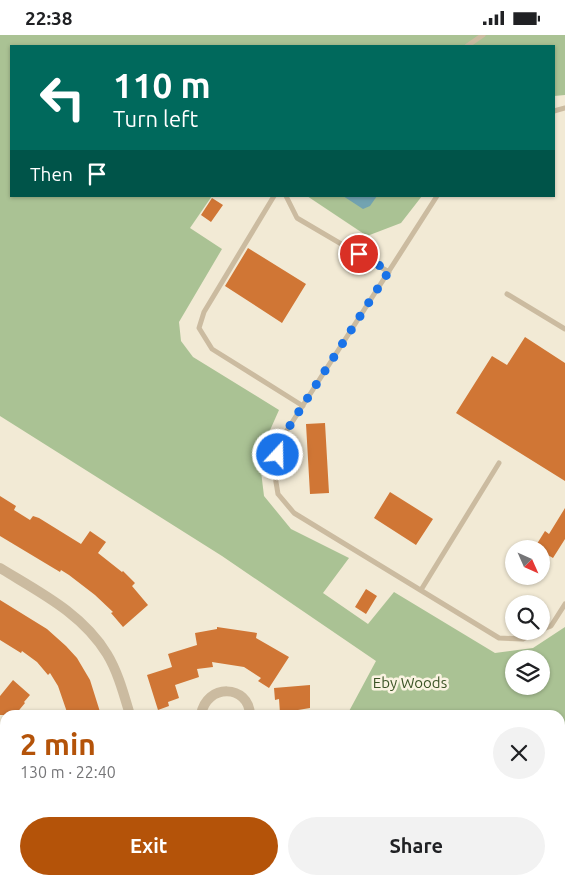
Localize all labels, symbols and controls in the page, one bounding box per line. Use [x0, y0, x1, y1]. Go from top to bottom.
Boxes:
text: 22:38 [25, 7, 73, 29]
icon: left [30, 65, 95, 130]
text: 110 m [113, 65, 211, 105]
text: Turn left [113, 106, 198, 131]
icon: arrive [83, 160, 111, 188]
text: Then [30, 163, 73, 185]
pin [338, 233, 380, 275]
icon: arrive [345, 240, 373, 268]
position arrow [251, 428, 303, 480]
north arrow [505, 540, 550, 585]
map controls [505, 540, 550, 695]
button: search [505, 595, 550, 640]
button: layers [505, 650, 550, 695]
park label: Eby Woods [373, 674, 447, 691]
text: 2 min [20, 727, 96, 761]
button: close [493, 727, 545, 779]
text: 130 m · 22:40 [20, 763, 116, 781]
button: Exit [20, 817, 278, 875]
button: Share [288, 817, 545, 875]

